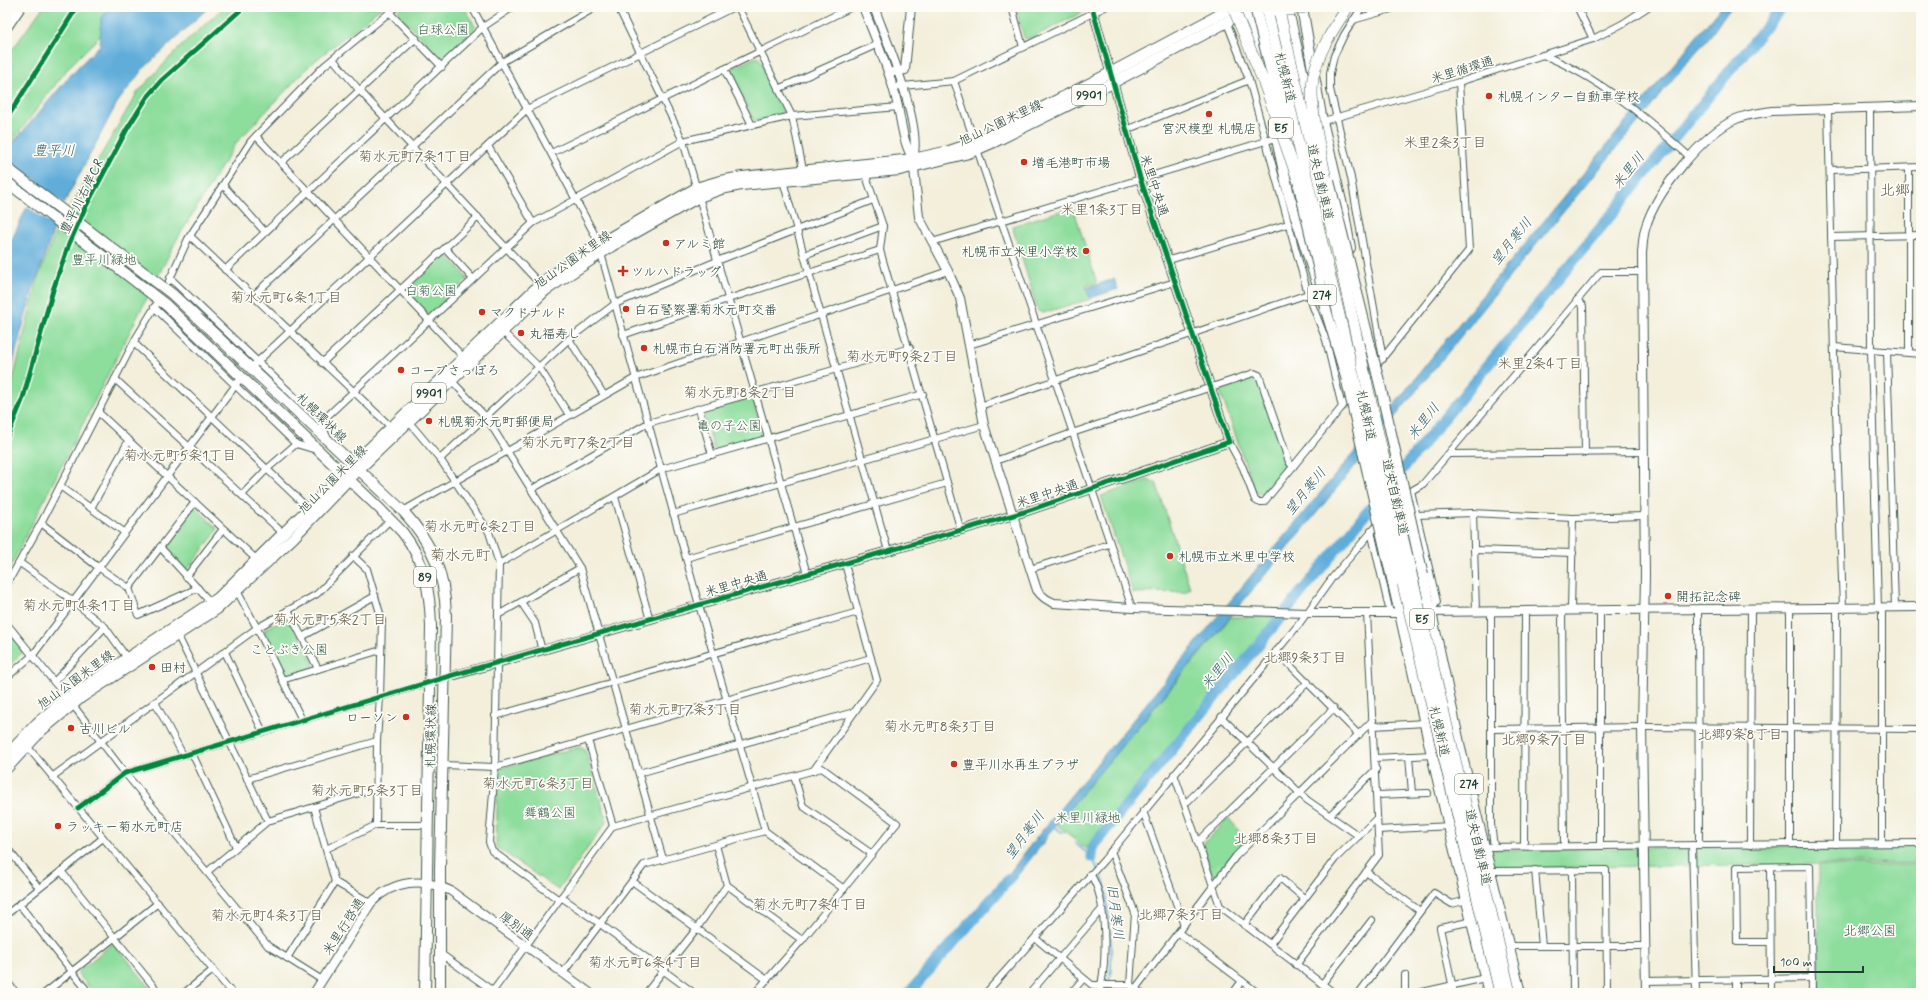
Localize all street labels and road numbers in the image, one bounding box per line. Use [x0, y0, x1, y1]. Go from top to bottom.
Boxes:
street label: 札幌新道 [1270, 50, 1299, 105]
street label: 米里循環通 [1429, 53, 1496, 88]
road number: 9901 [1072, 85, 1106, 105]
street label: 旭山公園米里線 [956, 96, 1046, 150]
road number: E5 [1269, 118, 1293, 138]
street label: 道央自動車道 [1302, 142, 1337, 222]
street label: 米里中央通 [1135, 152, 1172, 219]
street label: 豊平川右岸CR [57, 156, 108, 237]
street label: 旭山公園米里線 [531, 227, 616, 293]
road number: 274 [1308, 285, 1336, 305]
road number: 9901 [412, 383, 446, 403]
street label: 札幌新道 [1352, 388, 1379, 443]
street label: 札幌環状線 [292, 389, 351, 447]
street label: 旭山公園米里線 [295, 441, 372, 518]
street label: 道央自動車道 [1377, 457, 1412, 537]
street label: 米里中央通 [1014, 476, 1081, 513]
road number: 89 [414, 567, 436, 587]
street label: 米里中央通 [703, 567, 770, 602]
road number: E5 [1410, 609, 1434, 629]
street label: 旭山公園米里線 [34, 646, 118, 714]
street label: 札幌環状線 [422, 702, 441, 769]
street label: 札幌新道 [1424, 704, 1453, 759]
road number: 274 [1455, 774, 1483, 794]
street label: 道央自動車道 [1460, 807, 1495, 887]
street label: 米里行啓通 [319, 895, 369, 959]
street label: 厚別通 [495, 908, 537, 945]

